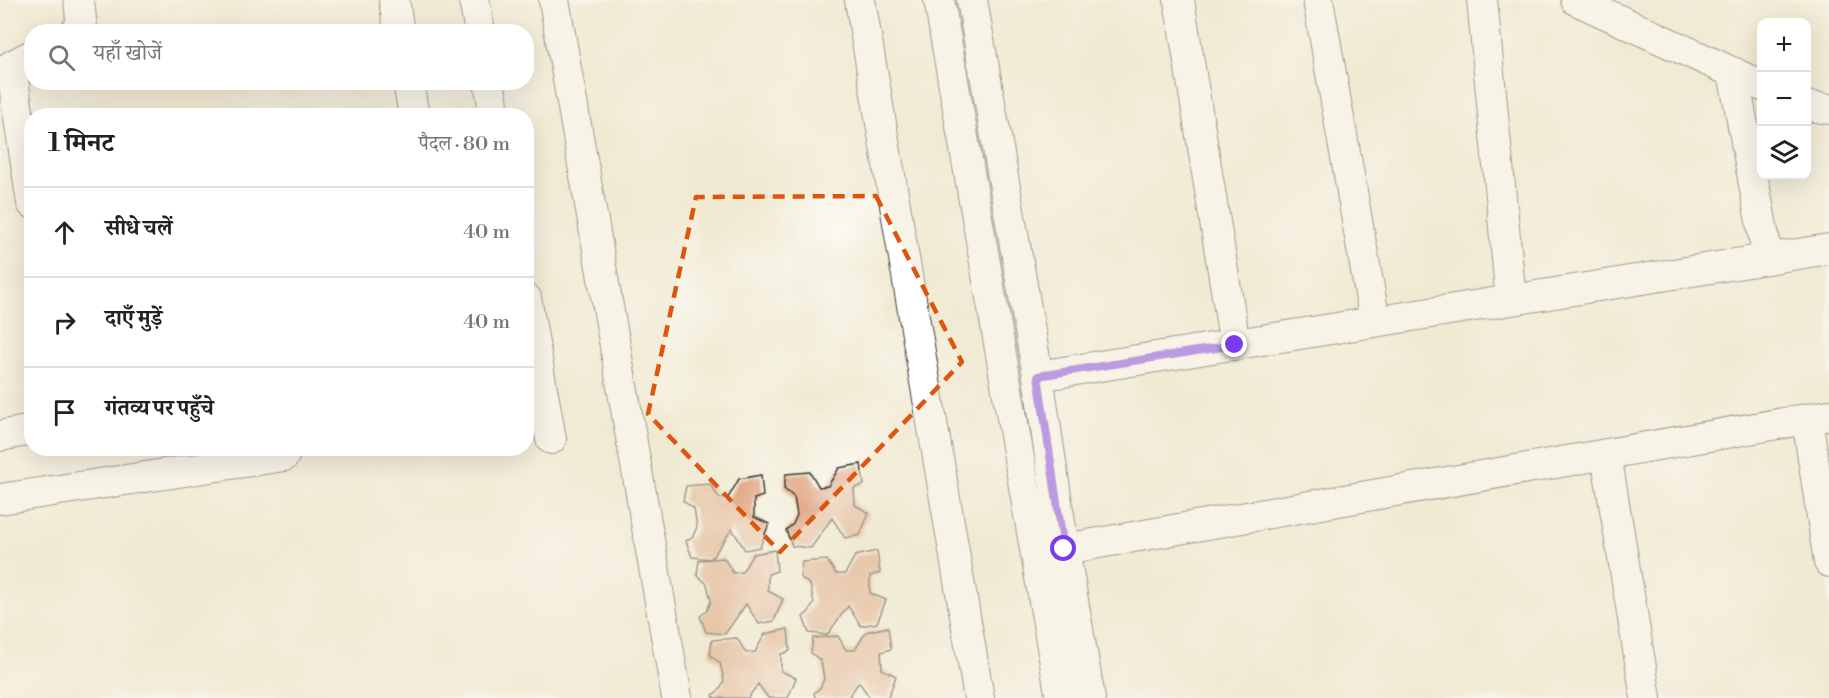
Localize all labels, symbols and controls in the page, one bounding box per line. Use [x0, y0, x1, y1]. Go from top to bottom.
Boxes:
map controls [1757, 18, 1811, 180]
button: + [1757, 18, 1811, 72]
search box [24, 24, 534, 90]
text: यहाँ खोजें [93, 40, 162, 67]
icon: search [45, 41, 78, 74]
button: − [1757, 72, 1811, 126]
button: layers [1757, 126, 1811, 180]
text: 1 मिनट [48, 127, 114, 159]
text: पैदल · 80 m [419, 132, 510, 157]
text: सीधे चलें [105, 215, 172, 242]
icon: ahead [48, 216, 81, 249]
text: 40 m [463, 220, 510, 245]
text: दाएँ मुड़ें [105, 305, 162, 332]
icon: right [48, 306, 81, 339]
text: 40 m [463, 310, 510, 335]
route end [1221, 331, 1247, 357]
text: गंतव्य पर पहुँचे [105, 395, 214, 422]
icon: arrive [48, 396, 81, 429]
route start [1050, 535, 1076, 561]

